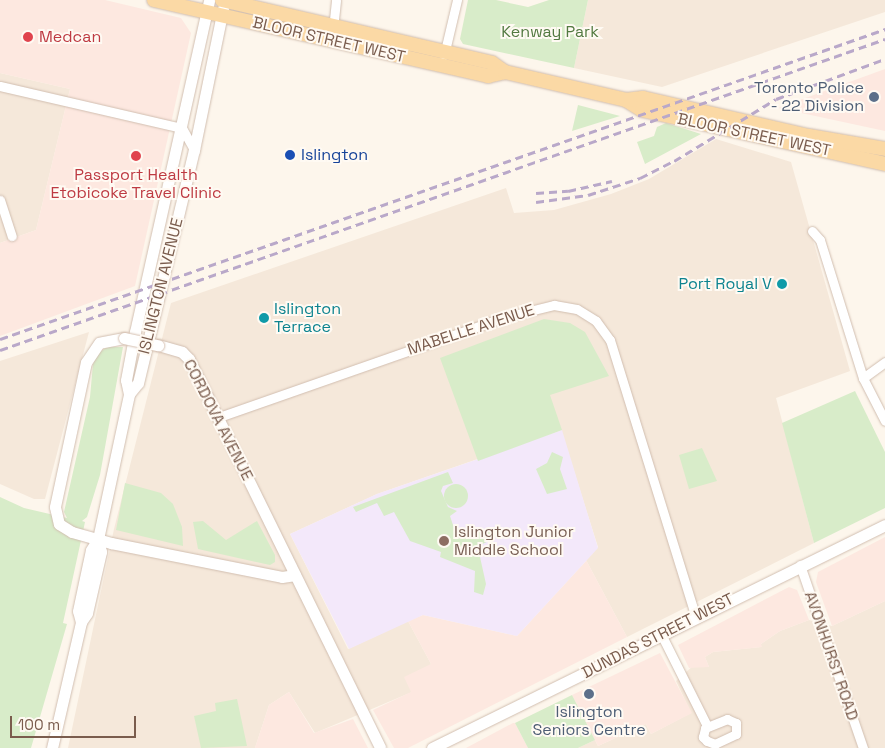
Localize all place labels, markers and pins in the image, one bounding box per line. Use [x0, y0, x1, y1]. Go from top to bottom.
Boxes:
place label: Medcan [39, 27, 101, 47]
marker: Medcan [21, 30, 35, 44]
place label: Toronto Police - 22 Division [754, 78, 864, 116]
marker: Toronto Police - 22 Division [868, 91, 880, 103]
place label: Islington [301, 145, 368, 165]
marker: Islington [283, 148, 297, 162]
marker: Passport Health Etobicoke Travel Clinic [129, 149, 143, 163]
place label: Passport Health Etobicoke Travel Clinic [50, 165, 222, 203]
place label: Port Royal V [678, 274, 772, 294]
marker: Port Royal V [776, 278, 788, 290]
place label: Islington Terrace [274, 299, 341, 337]
marker: Islington Terrace [258, 312, 270, 324]
place label: Islington Junior Middle School [454, 522, 574, 560]
marker: Islington Junior Middle School [438, 535, 450, 547]
marker: Islington Seniors Centre [583, 688, 595, 700]
place label: Islington Seniors Centre [532, 702, 646, 740]

